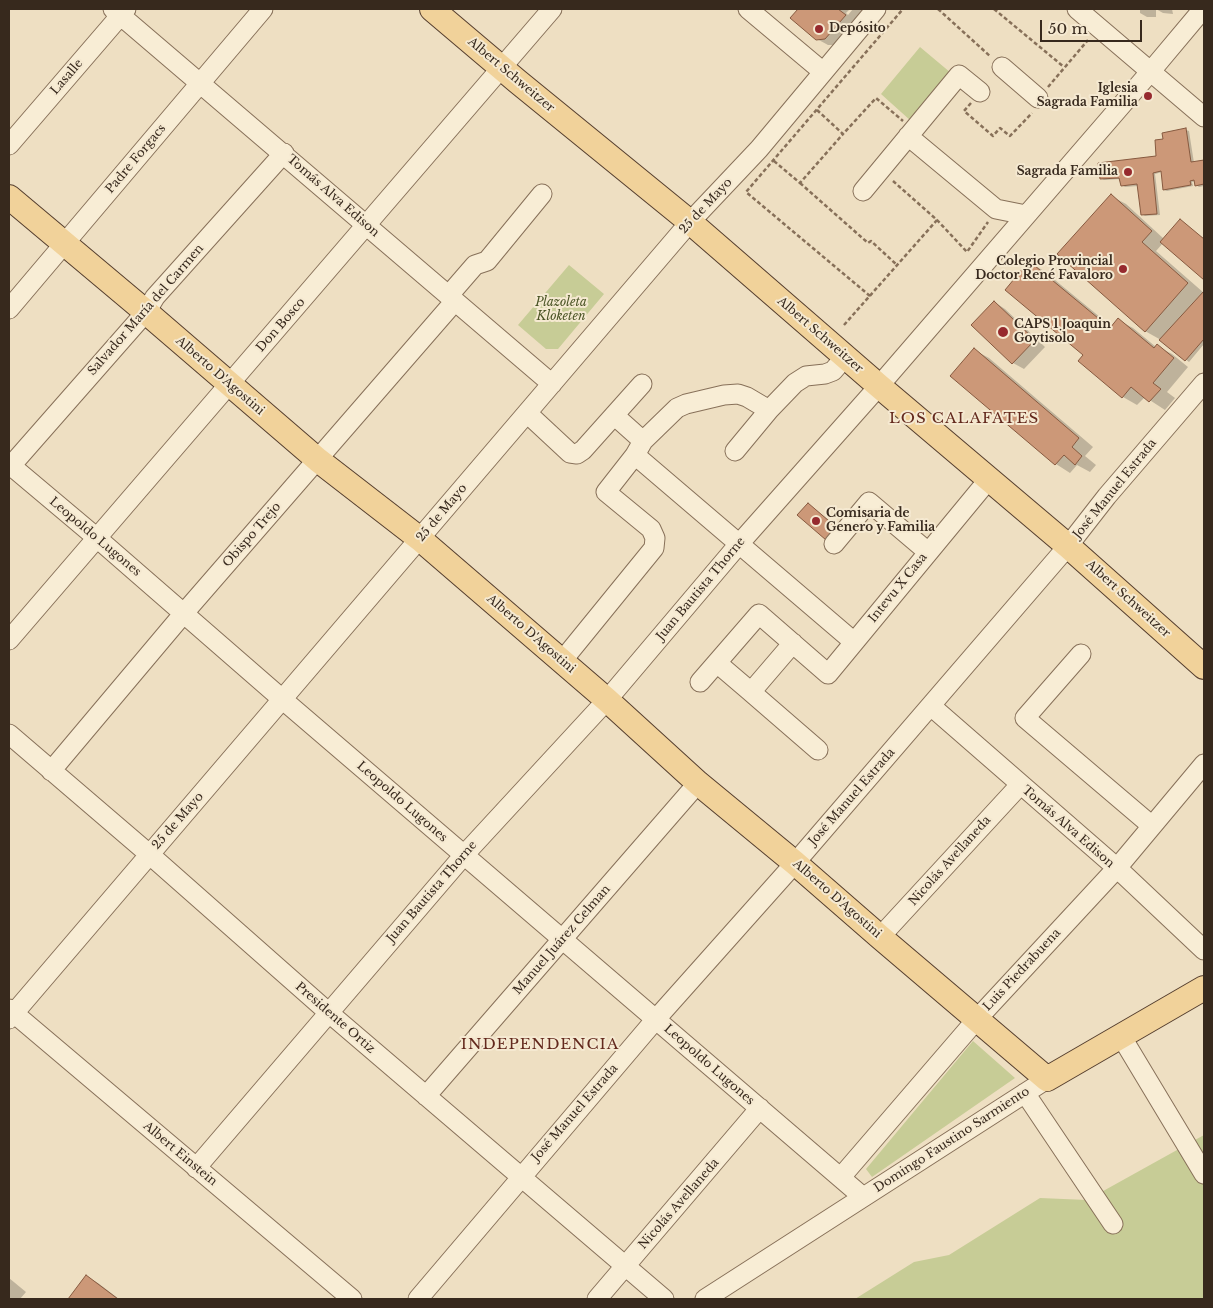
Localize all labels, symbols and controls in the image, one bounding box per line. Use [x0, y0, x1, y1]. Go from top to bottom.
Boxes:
scale bar [1043, 10, 1146, 42]
text: 50 m [1048, 19, 1088, 38]
place label: Depósito [829, 22, 886, 36]
marker: Depósito [813, 23, 825, 35]
street label: Albert Schweitzer [465, 35, 557, 115]
street label: Lasalle [48, 56, 86, 98]
place label: Iglesia Sagrada Familia [1037, 82, 1138, 110]
marker: Iglesia Sagrada Familia [1142, 90, 1154, 102]
street label: Padre Forgacs [103, 122, 169, 196]
street label: Tomás Alva Edison [284, 152, 382, 240]
place label: Sagrada Familia [1017, 165, 1118, 179]
marker: Sagrada Familia [1122, 166, 1134, 178]
street label: 25 de Mayo [677, 175, 735, 237]
street label: Salvador María del Carmen [85, 241, 207, 379]
place label: Colegio Provincial Doctor René Favaloro [975, 255, 1113, 283]
marker: Colegio Provincial Doctor René Favaloro [1117, 263, 1129, 275]
street label: Albert Schweitzer [774, 294, 866, 376]
street label: Don Bosco [254, 295, 308, 355]
park label: Plazoleta Kloketen [535, 296, 587, 324]
place label: CAPS 1 Joaquin Goytisolo [1014, 318, 1111, 346]
marker: CAPS 1 Joaquin Goytisolo [996, 325, 1010, 339]
street label: Alberto D'Agostini [173, 334, 267, 418]
district label: LOS CALAFATES [887, 410, 1041, 428]
street label: José Manuel Estrada [1070, 436, 1160, 542]
street label: 25 de Mayo [414, 481, 470, 545]
street label: Leopoldo Lugones [46, 495, 144, 579]
street label: Obispo Trejo [220, 500, 284, 570]
place label: Comisaria de Genero y Familia [826, 507, 935, 535]
marker: Comisaria de Genero y Familia [810, 515, 822, 527]
street label: Juan Bautista Thorne [654, 535, 748, 643]
street label: Intevu X Casa [866, 550, 930, 626]
street label: Albert Schweitzer [1083, 557, 1173, 641]
street label: Alberto D'Agostini [484, 592, 578, 676]
street label: José Manuel Estrada [806, 745, 898, 849]
street label: Leopoldo Lugones [354, 759, 450, 845]
street label: Tomás Alva Edison [1019, 783, 1117, 871]
street label: 25 de Mayo [149, 790, 207, 852]
street label: Nicolás Avellaneda [906, 813, 994, 909]
street label: Juan Bautista Thorne [384, 838, 480, 946]
street label: Alberto D'Agostini [790, 857, 884, 941]
street label: Manuel Juárez Celman [511, 882, 613, 998]
street label: Luis Piedrabuena [980, 926, 1064, 1014]
street label: Presidente Ortiz [292, 980, 378, 1056]
street label: Leopoldo Lugones [661, 1022, 757, 1108]
district label: INDEPENDENCIA [459, 1036, 621, 1054]
street label: José Manuel Estrada [529, 1061, 621, 1165]
street label: Domingo Faustino Sarmiento [871, 1084, 1033, 1196]
street label: Albert Einstein [140, 1119, 220, 1189]
street label: Nicolás Avellaneda [636, 1156, 722, 1252]

